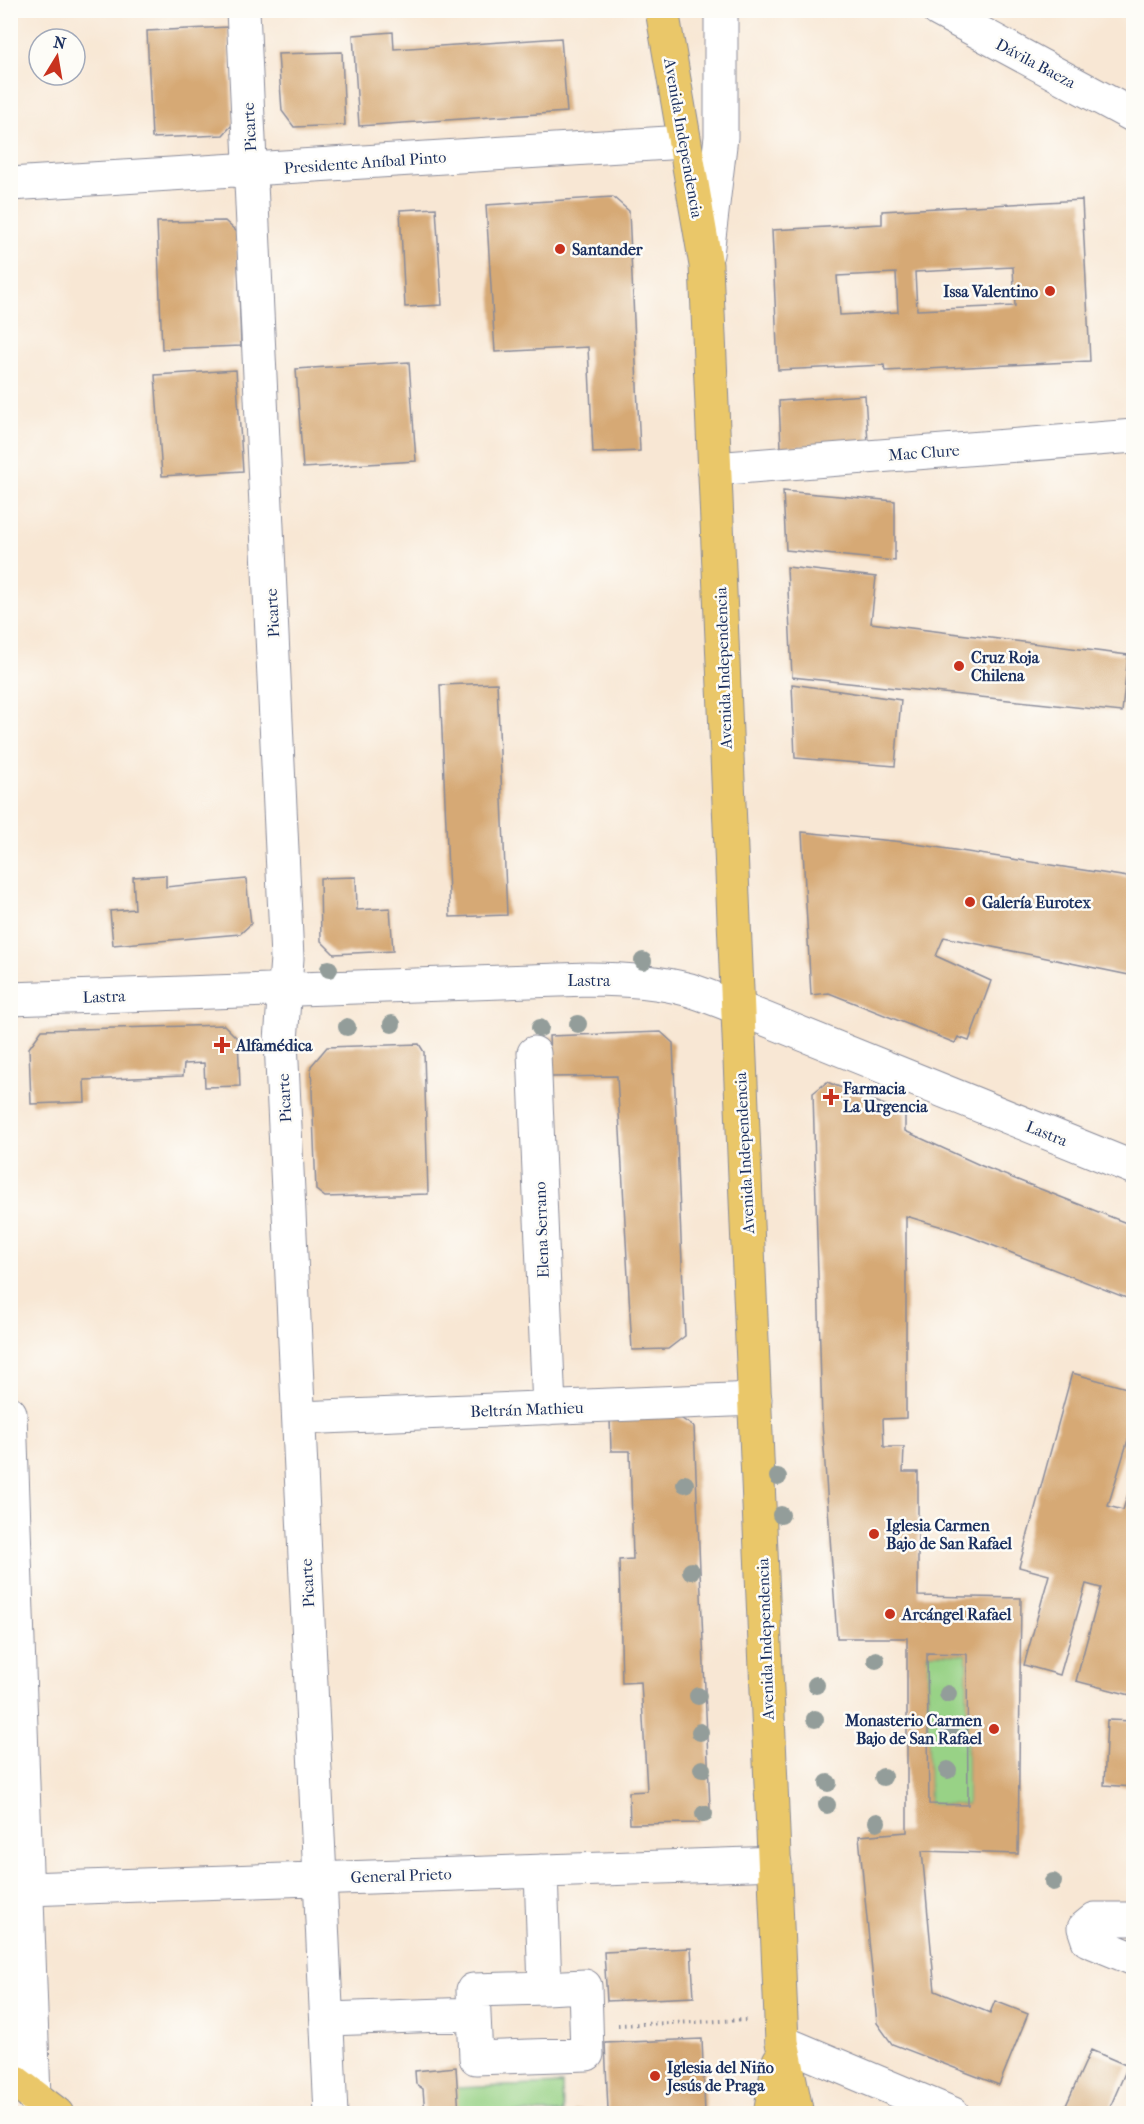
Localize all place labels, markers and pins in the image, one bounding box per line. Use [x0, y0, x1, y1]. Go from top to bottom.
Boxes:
place label: Santander [572, 240, 644, 259]
marker: Santander [553, 242, 567, 256]
place label: Issa Valentino [943, 282, 1038, 301]
marker: Issa Valentino [1043, 284, 1057, 298]
place label: Cruz Roja Chilena [971, 648, 1040, 685]
marker: Cruz Roja Chilena [952, 659, 966, 673]
place label: Galería Eurotex [982, 893, 1091, 912]
marker: Galería Eurotex [963, 895, 977, 909]
marker: Alfamédica [213, 1036, 231, 1054]
place label: Alfamédica [235, 1036, 313, 1055]
place label: Farmacia La Urgencia [842, 1079, 928, 1117]
marker: Farmacia La Urgencia [824, 1090, 838, 1104]
place label: Iglesia Carmen Bajo de San Rafael [886, 1516, 1013, 1553]
marker: Iglesia Carmen Bajo de San Rafael [867, 1527, 881, 1541]
place label: Arcángel Rafael [901, 1605, 1012, 1625]
marker: Arcángel Rafael [883, 1607, 897, 1621]
place label: Monasterio Carmen Bajo de San Rafael [844, 1711, 983, 1748]
marker: Monasterio Carmen Bajo de San Rafael [987, 1722, 1001, 1736]
place label: Iglesia del Niño Jesús de Praga [665, 2058, 774, 2096]
marker: Iglesia del Niño Jesús de Praga [648, 2069, 662, 2083]

